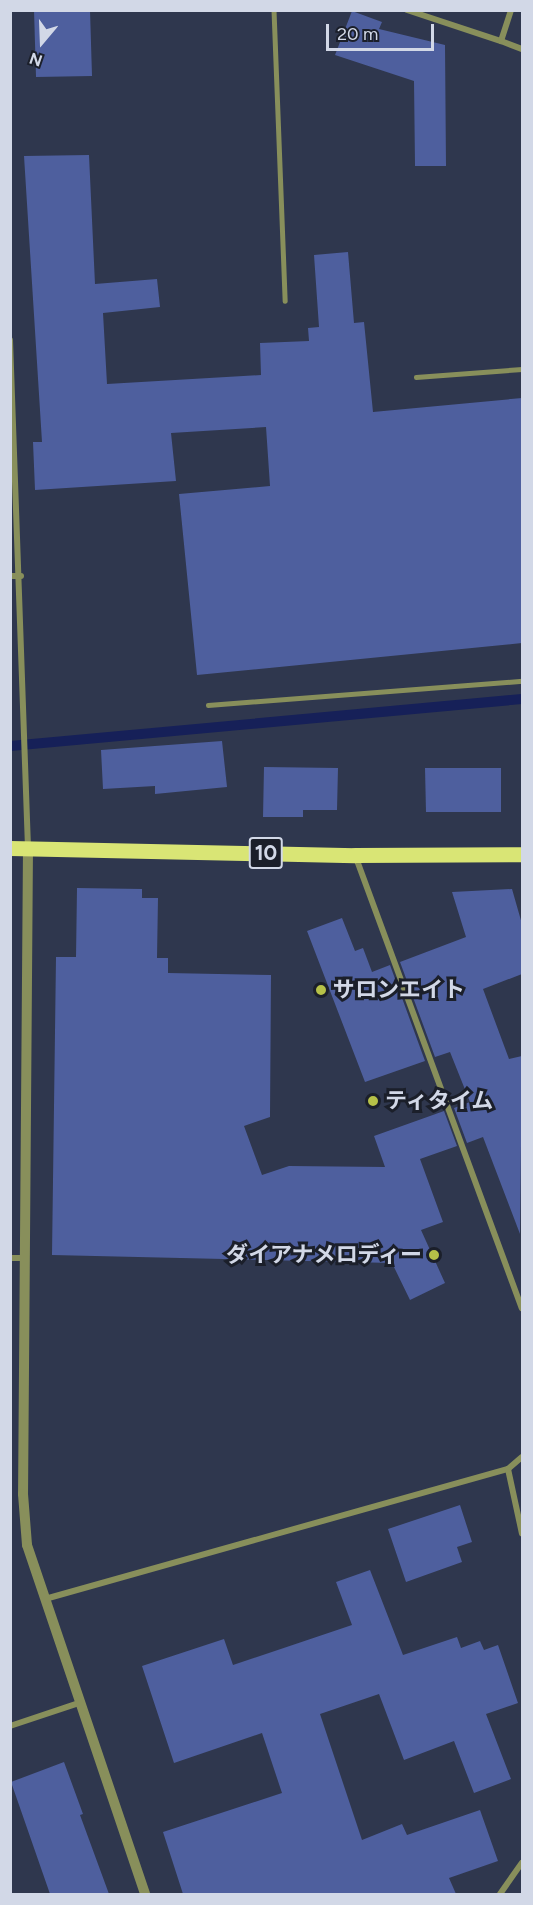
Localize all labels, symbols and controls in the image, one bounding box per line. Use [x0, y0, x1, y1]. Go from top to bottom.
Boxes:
north arrow [12, 12, 72, 72]
scale bar [329, 12, 437, 50]
text: 20 m [337, 23, 378, 45]
text: N [27, 48, 45, 70]
road number: 10 [248, 835, 284, 871]
place label: サロンエイト [333, 977, 465, 1003]
marker: サロンエイト [314, 983, 328, 997]
place label: ティタイム [385, 1088, 495, 1114]
marker: ティタイム [366, 1094, 380, 1108]
place label: ダイアナメロディー [224, 1242, 422, 1268]
marker: ダイアナメロディー [427, 1248, 441, 1262]

